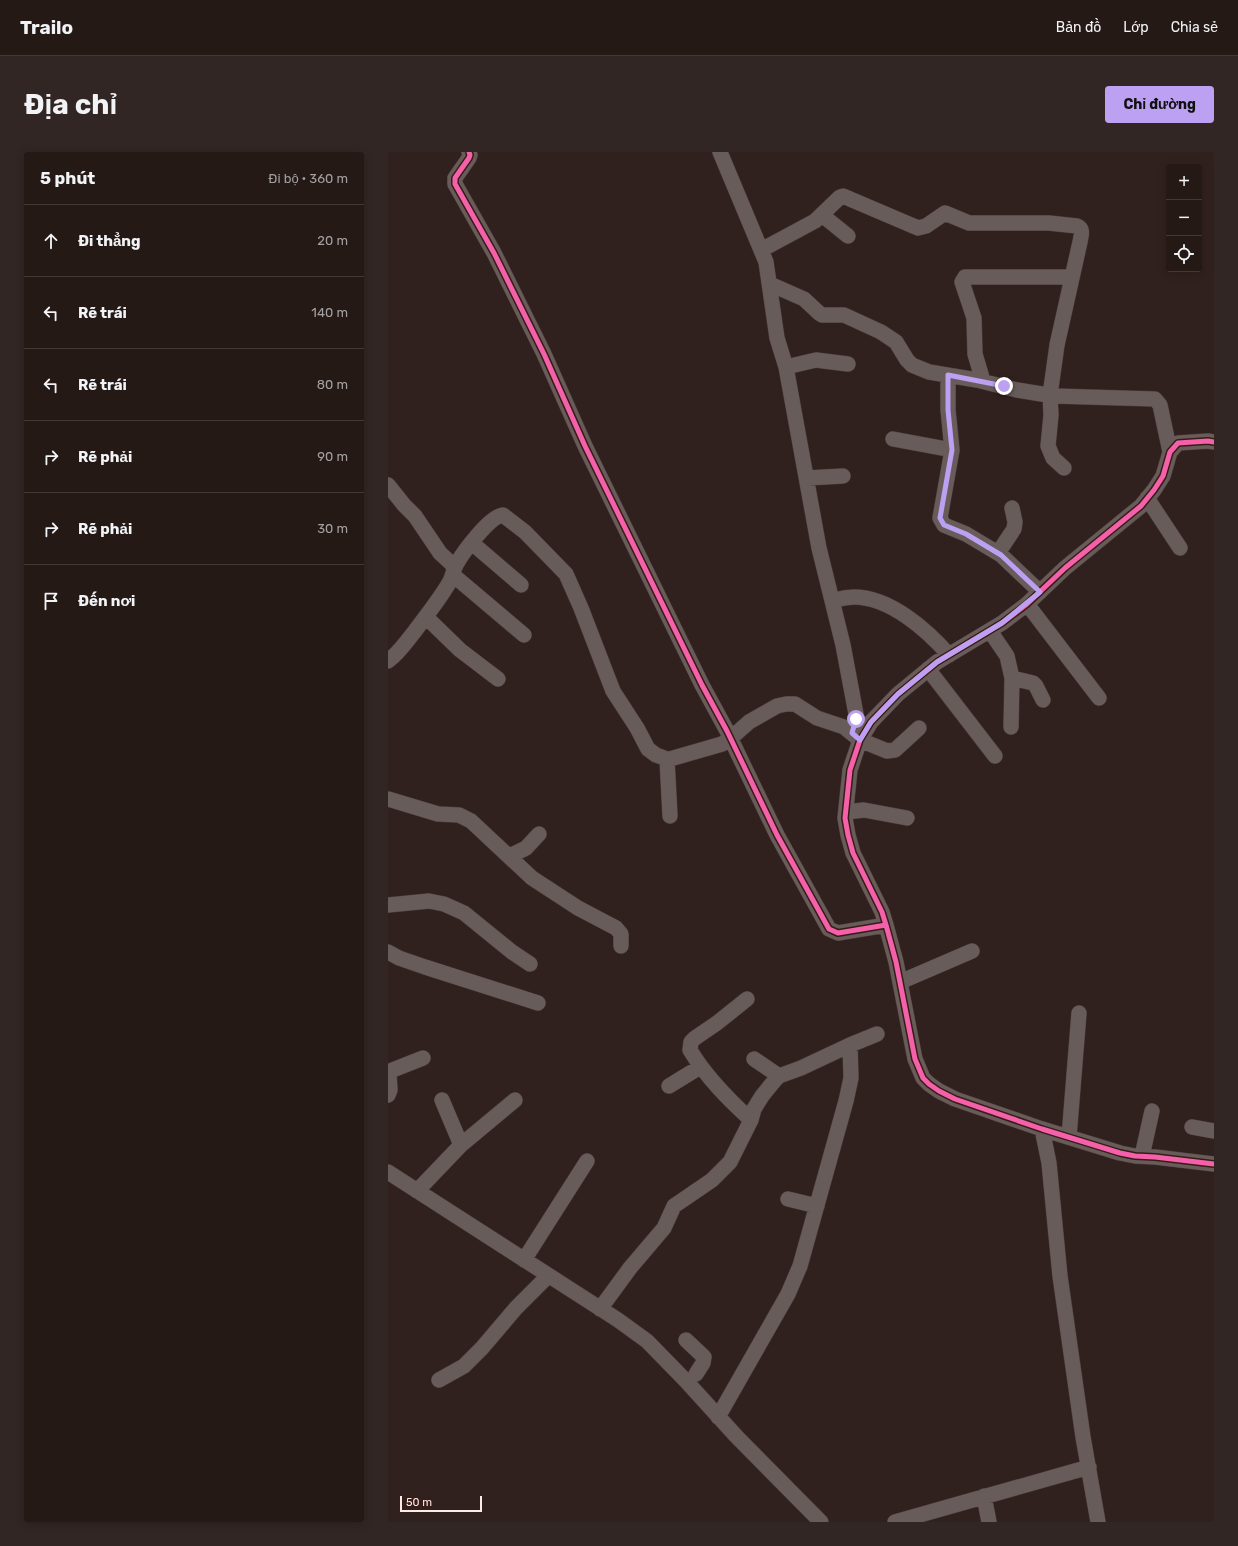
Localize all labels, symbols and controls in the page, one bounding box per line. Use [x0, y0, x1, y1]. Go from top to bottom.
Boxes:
text: Trailo [20, 16, 73, 39]
text: Bản đồ [1056, 19, 1101, 36]
text: Lớp [1123, 19, 1149, 36]
text: Chia sẻ [1171, 19, 1218, 36]
button: Chỉ đường [1105, 86, 1214, 123]
text: Địa chỉ [24, 88, 117, 121]
map controls [1166, 164, 1202, 272]
button: + [1166, 164, 1202, 200]
text: 5 phút [40, 168, 95, 188]
text: Đi bộ · 360 m [268, 171, 348, 186]
button: − [1166, 200, 1202, 236]
icon: ahead [40, 230, 62, 252]
text: Đi thẳng [78, 232, 140, 250]
text: 20 m [317, 233, 348, 248]
button: locate [1166, 236, 1202, 272]
icon: left [40, 302, 62, 324]
text: Rẽ trái [78, 304, 127, 322]
text: 140 m [311, 305, 348, 320]
icon: left [40, 374, 62, 396]
text: Rẽ trái [78, 376, 127, 394]
text: 80 m [317, 377, 348, 392]
route end [995, 377, 1013, 395]
icon: right [40, 446, 62, 468]
text: Rẽ phải [78, 448, 132, 466]
text: 90 m [317, 449, 348, 464]
icon: right [40, 518, 62, 540]
text: Rẽ phải [78, 520, 132, 538]
text: 30 m [317, 521, 348, 536]
icon: arrive [40, 590, 62, 612]
text: Đến nơi [78, 592, 135, 610]
route start [847, 710, 865, 728]
scale bar [400, 1494, 482, 1513]
text: 50 m [406, 1496, 432, 1509]

